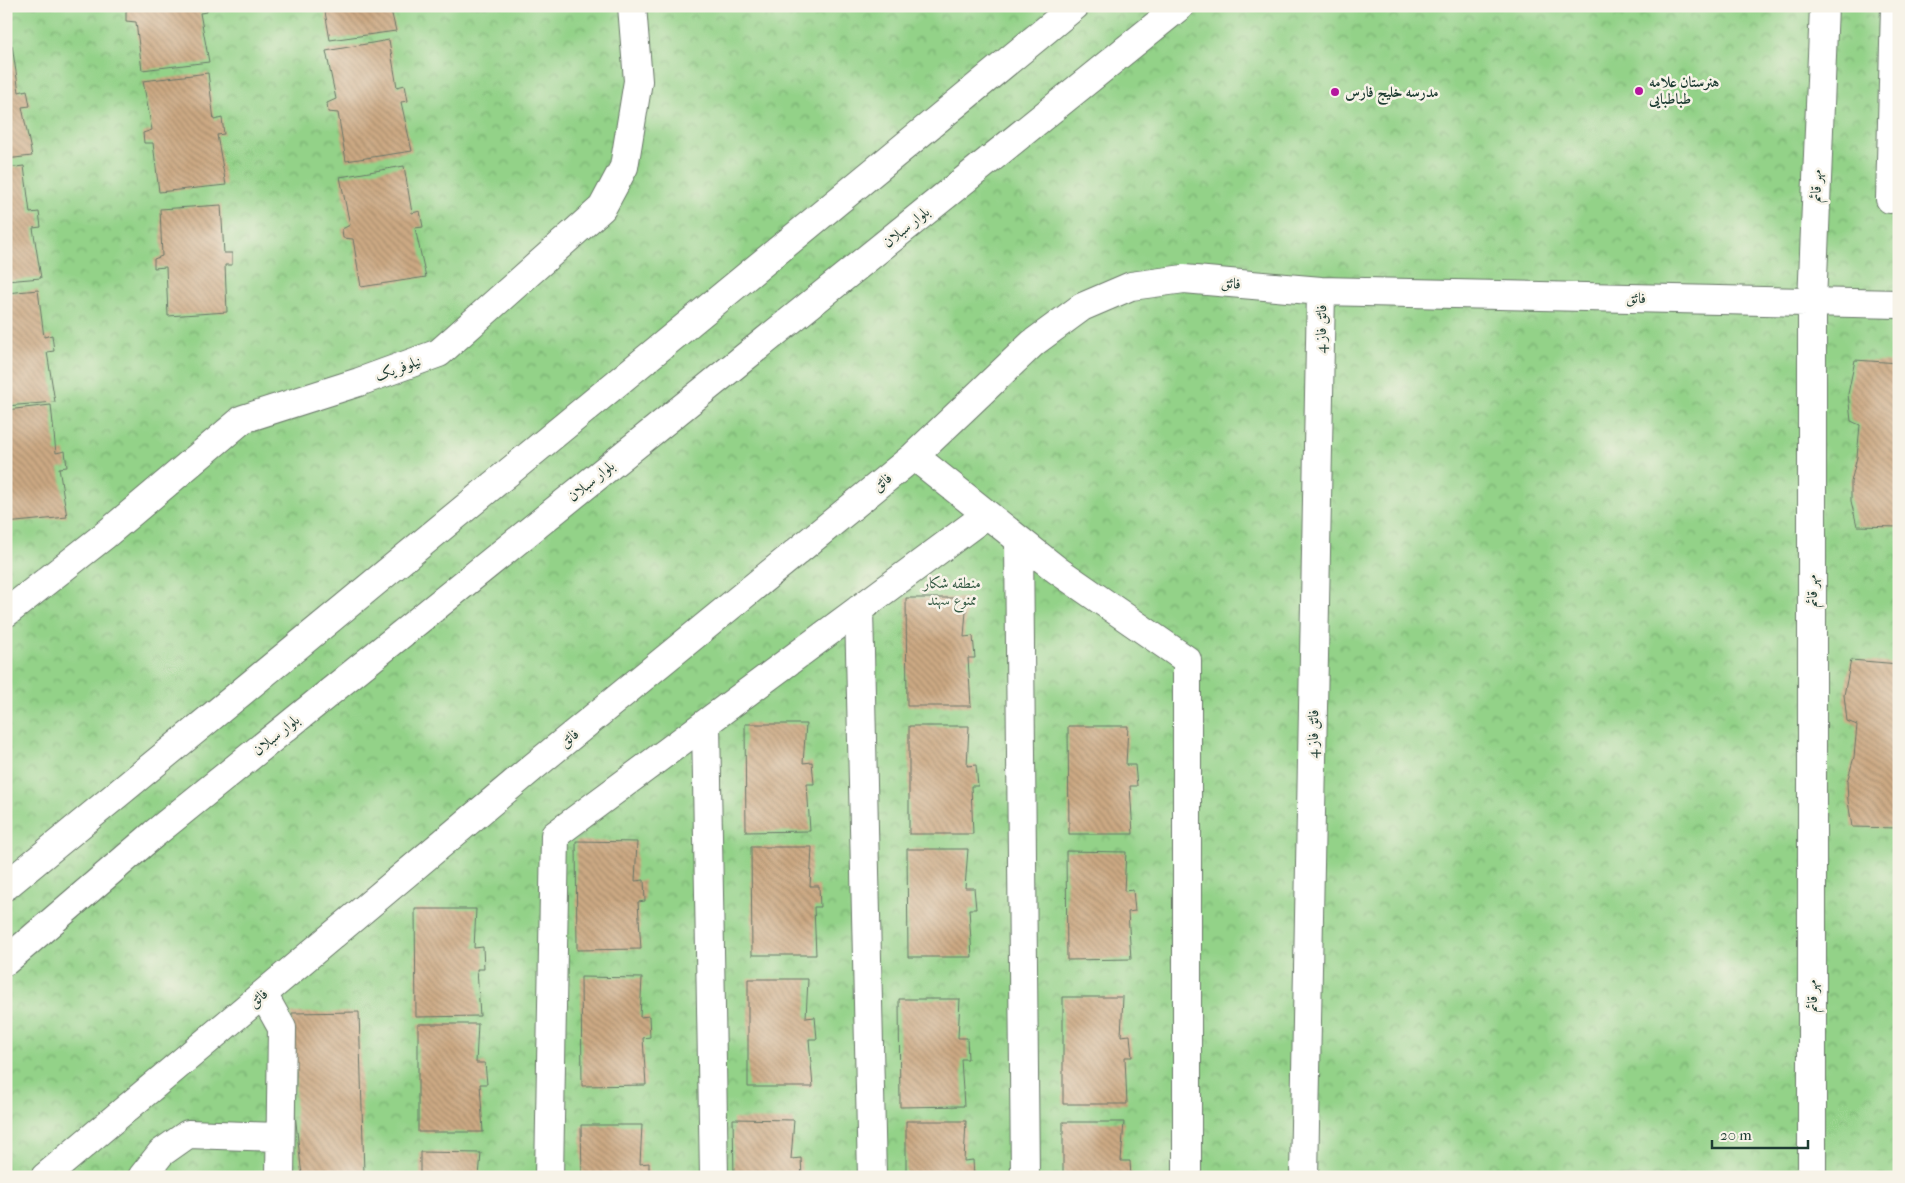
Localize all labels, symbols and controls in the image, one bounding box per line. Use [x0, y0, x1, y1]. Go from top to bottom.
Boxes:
place label: هنرستان علامه طباطبایی [1648, 73, 1719, 109]
place label: مدرسه خلیج فارس [1345, 83, 1439, 106]
marker: هنرستان علامه طباطبایی [1633, 85, 1645, 97]
marker: مدرسه خلیج فارس [1329, 86, 1341, 98]
street label: مهر قائم [1806, 169, 1830, 203]
street label: بلوار سبلان [879, 203, 933, 251]
street label: فائق [1220, 273, 1242, 293]
street label: فائق [1626, 289, 1646, 307]
street label: فائق فاز 4 [1312, 304, 1330, 354]
street label: نیلوفر یک [372, 351, 424, 386]
street label: بلوار سبلان [564, 457, 618, 505]
street label: فائق [869, 469, 895, 495]
park label: منطقه شکار ممنوع سهند [921, 574, 981, 613]
street label: مهر قائم [1803, 574, 1825, 608]
street label: فائق فاز 4 [1304, 709, 1322, 759]
street label: بلوار سبلان [249, 711, 303, 759]
street label: فائق [556, 725, 582, 751]
street label: مهر قائم [1803, 979, 1825, 1013]
street label: فائق [245, 985, 271, 1011]
scale bar [1712, 1118, 1809, 1150]
text: 20 m [1720, 1126, 1752, 1144]

